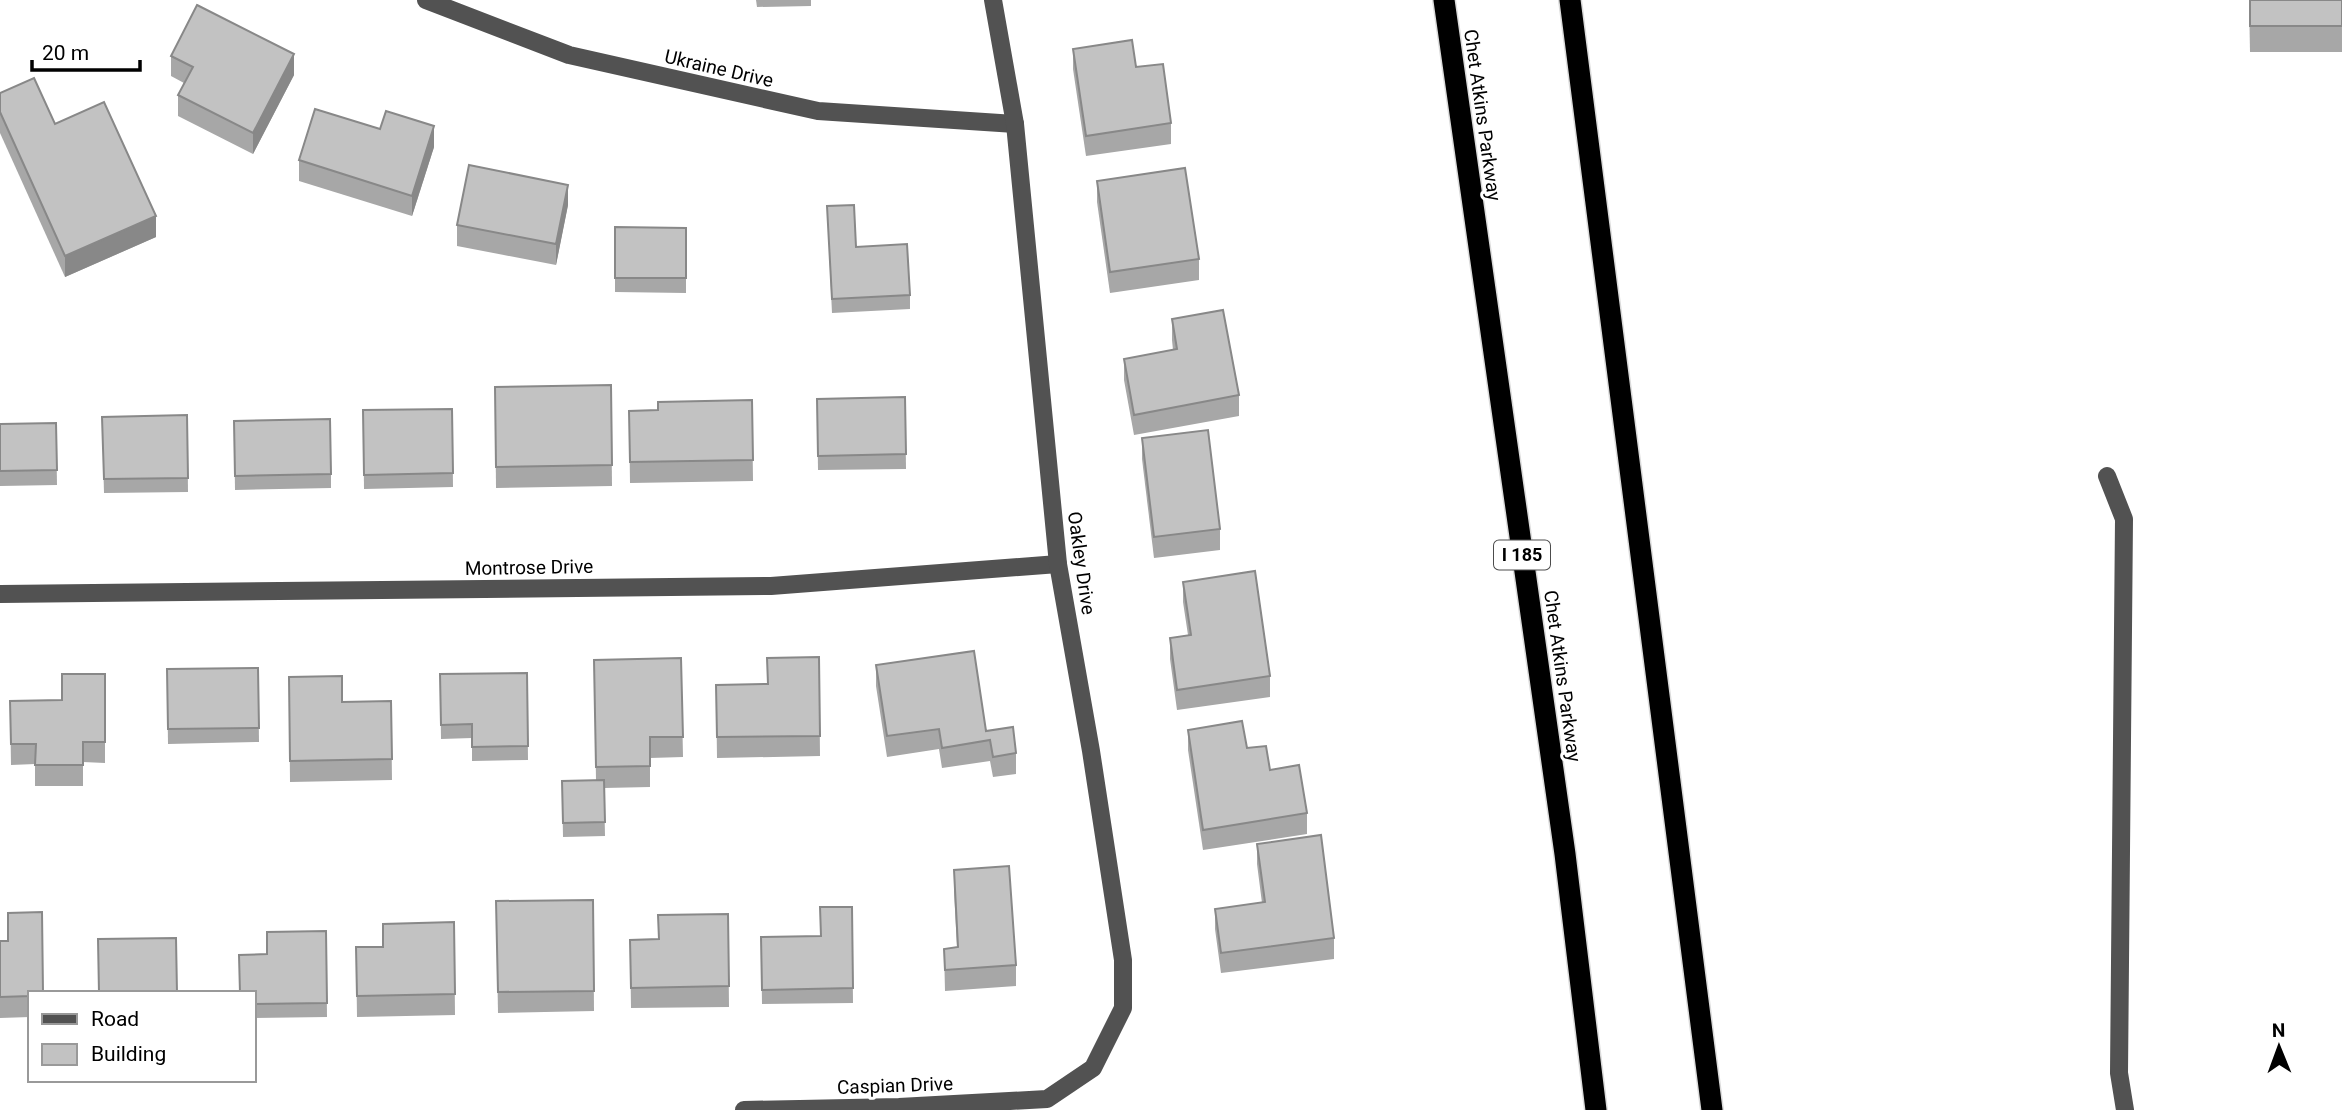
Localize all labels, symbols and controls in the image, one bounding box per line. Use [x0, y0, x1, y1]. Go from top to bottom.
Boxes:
scale bar [32, 28, 140, 72]
street label: Chet Atkins Parkway [1459, 28, 1506, 202]
text: 20 m [42, 41, 89, 65]
street label: Ukraine Drive [662, 45, 776, 92]
street label: Oakley Drive [1063, 510, 1100, 616]
road number: I 185 [1494, 540, 1550, 570]
street label: Montrose Drive [465, 555, 593, 580]
street label: Chet Atkins Parkway [1539, 589, 1586, 763]
legend [28, 991, 256, 1082]
text: Road [91, 1007, 139, 1031]
north arrow [2244, 1012, 2314, 1082]
text: N [2272, 1019, 2286, 1042]
text: Building [91, 1042, 166, 1066]
street label: Caspian Drive [837, 1072, 953, 1099]

